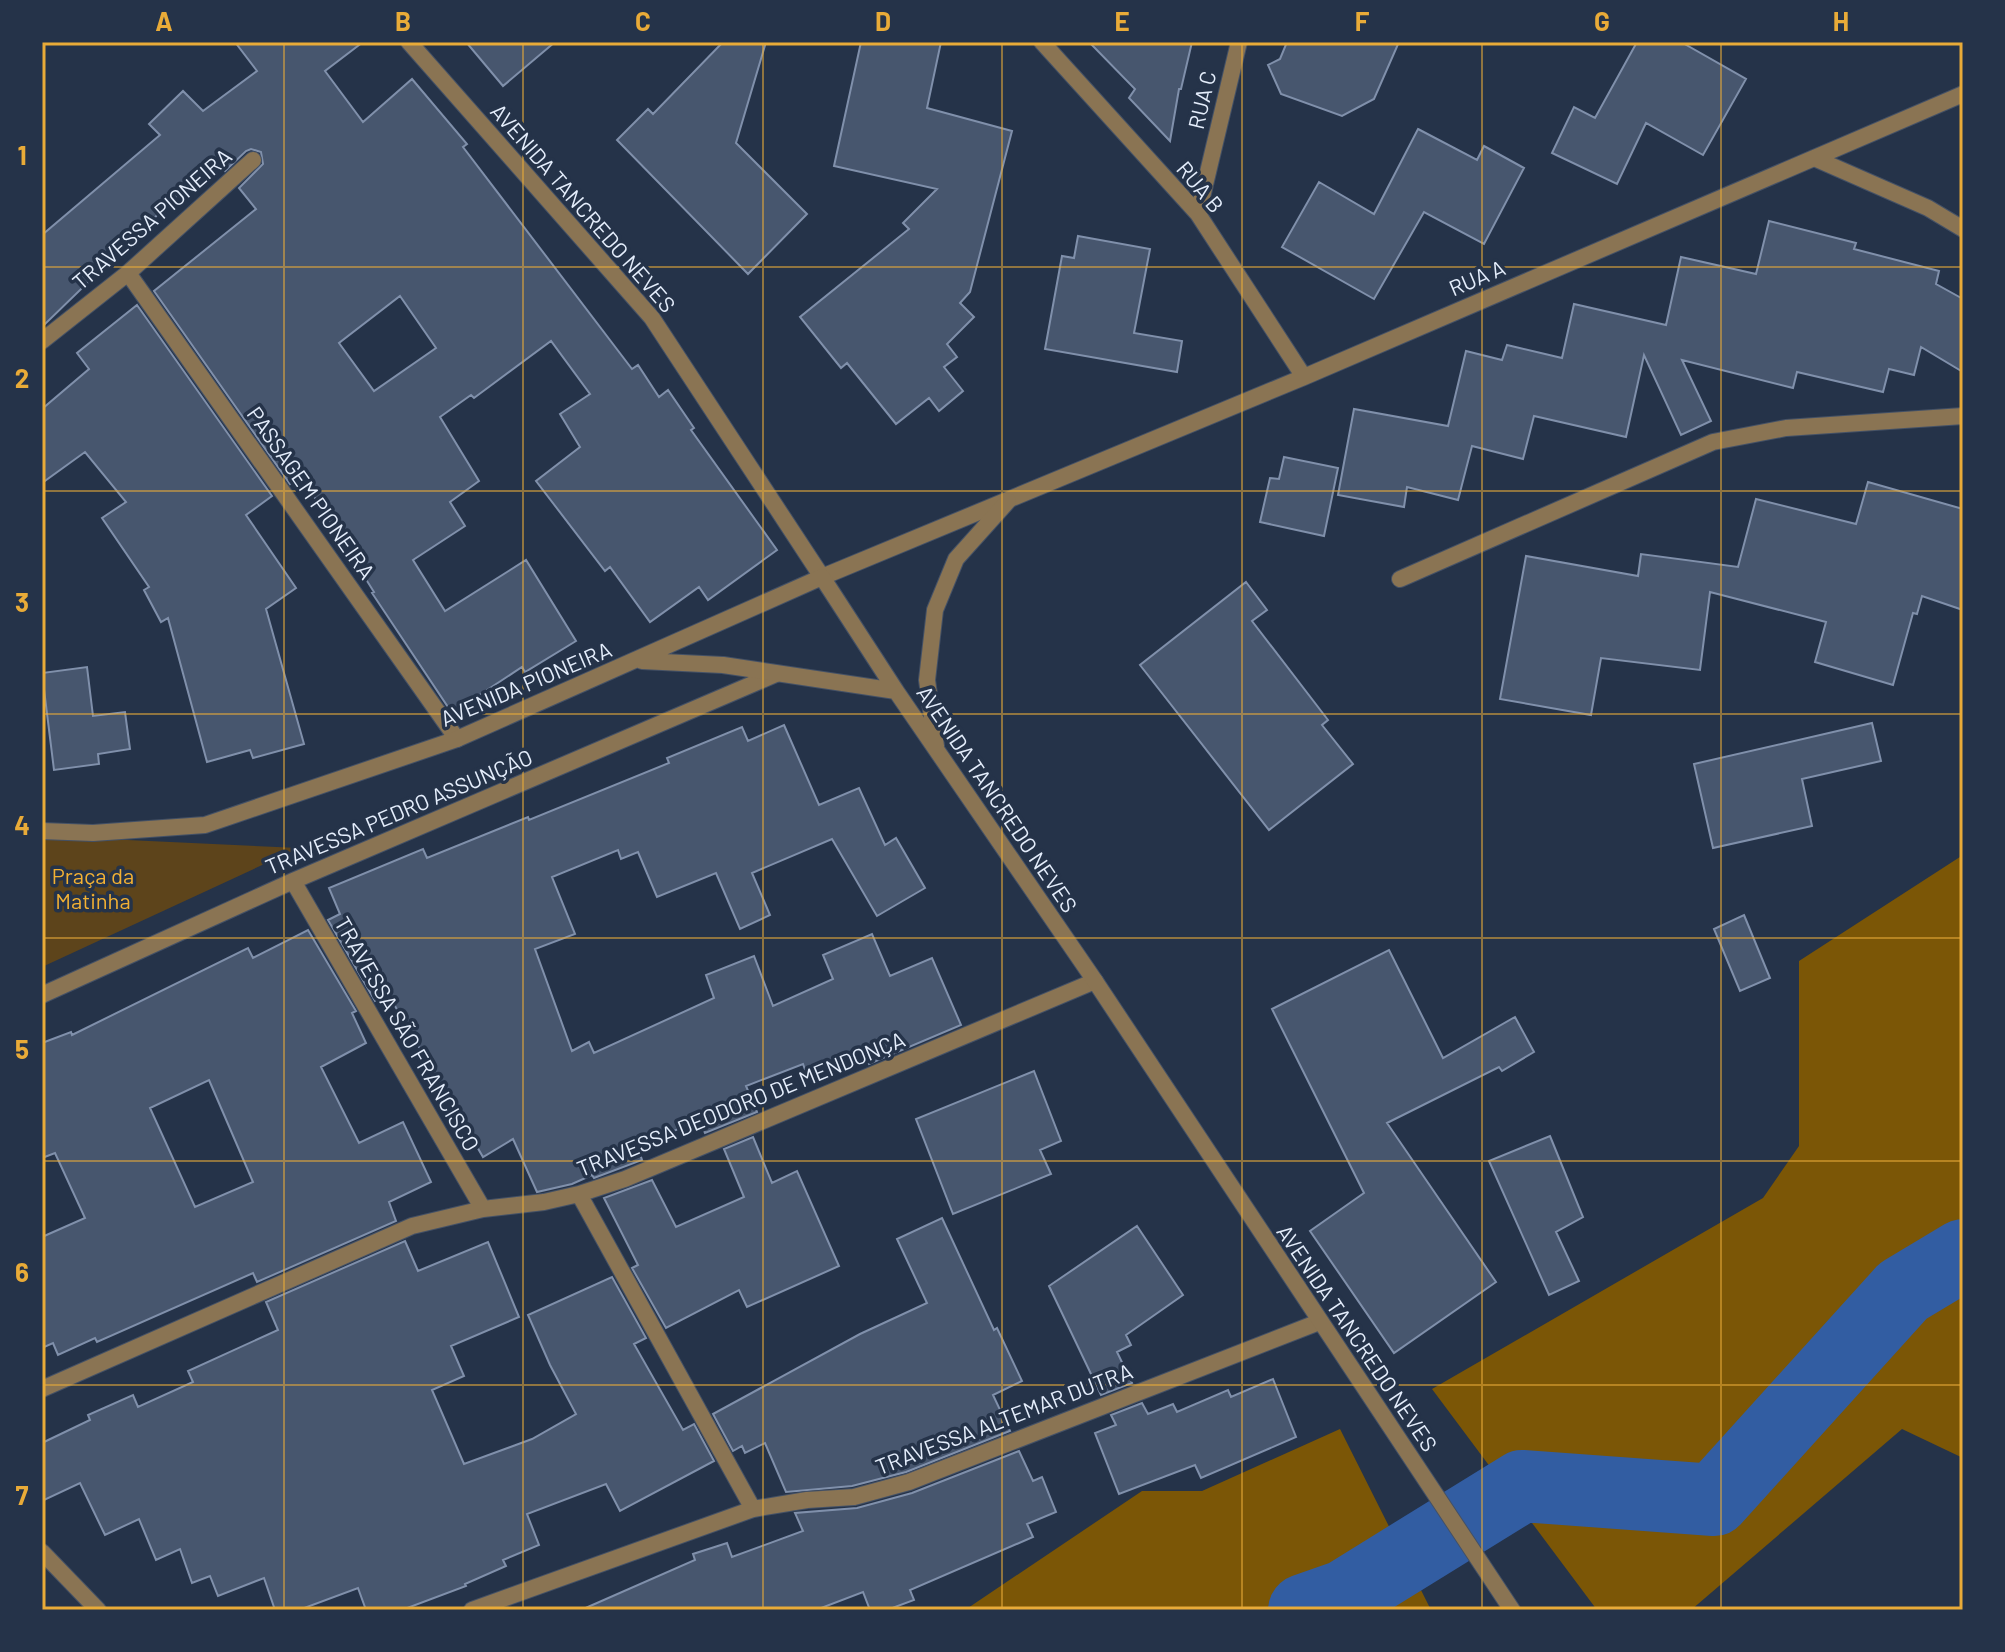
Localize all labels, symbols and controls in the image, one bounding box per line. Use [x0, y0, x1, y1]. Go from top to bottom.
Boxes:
text: A [155, 5, 173, 36]
text: B [395, 5, 411, 36]
text: C [635, 5, 651, 36]
text: D [875, 5, 891, 36]
text: E [1114, 5, 1130, 36]
text: F [1355, 5, 1370, 36]
text: G [1594, 5, 1610, 36]
text: H [1833, 5, 1849, 36]
street label: RUA C [1182, 68, 1220, 131]
street label: AVENIDA TANCREDO NEVES [486, 98, 681, 317]
text: 1 [17, 139, 27, 170]
street label: TRAVESSA PIONEIRA [67, 142, 236, 294]
street label: RUA B [1172, 155, 1230, 217]
street label: RUA A [1445, 254, 1509, 301]
text: 2 [15, 362, 29, 393]
street label: PASSAGEM PIONEIRA [243, 401, 381, 584]
text: 3 [15, 586, 29, 617]
street label: AVENIDA PIONEIRA [436, 635, 615, 731]
street label: AVENIDA TANCREDO NEVES [912, 680, 1084, 917]
street label: TRAVESSA PEDRO ASSUNÇÃO [261, 743, 536, 879]
text: 4 [14, 809, 30, 840]
park label: Praça da Matinha [52, 862, 134, 913]
street label: TRAVESSA SÃO FRANCISCO [330, 912, 486, 1155]
street label: TRAVESSA DEODORO DE MENDONÇA [573, 1025, 908, 1181]
text: 5 [15, 1033, 29, 1064]
street label: AVENIDA TANCREDO NEVES [1272, 1219, 1444, 1456]
text: 6 [15, 1256, 29, 1287]
street label: TRAVESSA ALTEMAR DUTRA [871, 1357, 1136, 1479]
text: 7 [16, 1479, 29, 1510]

